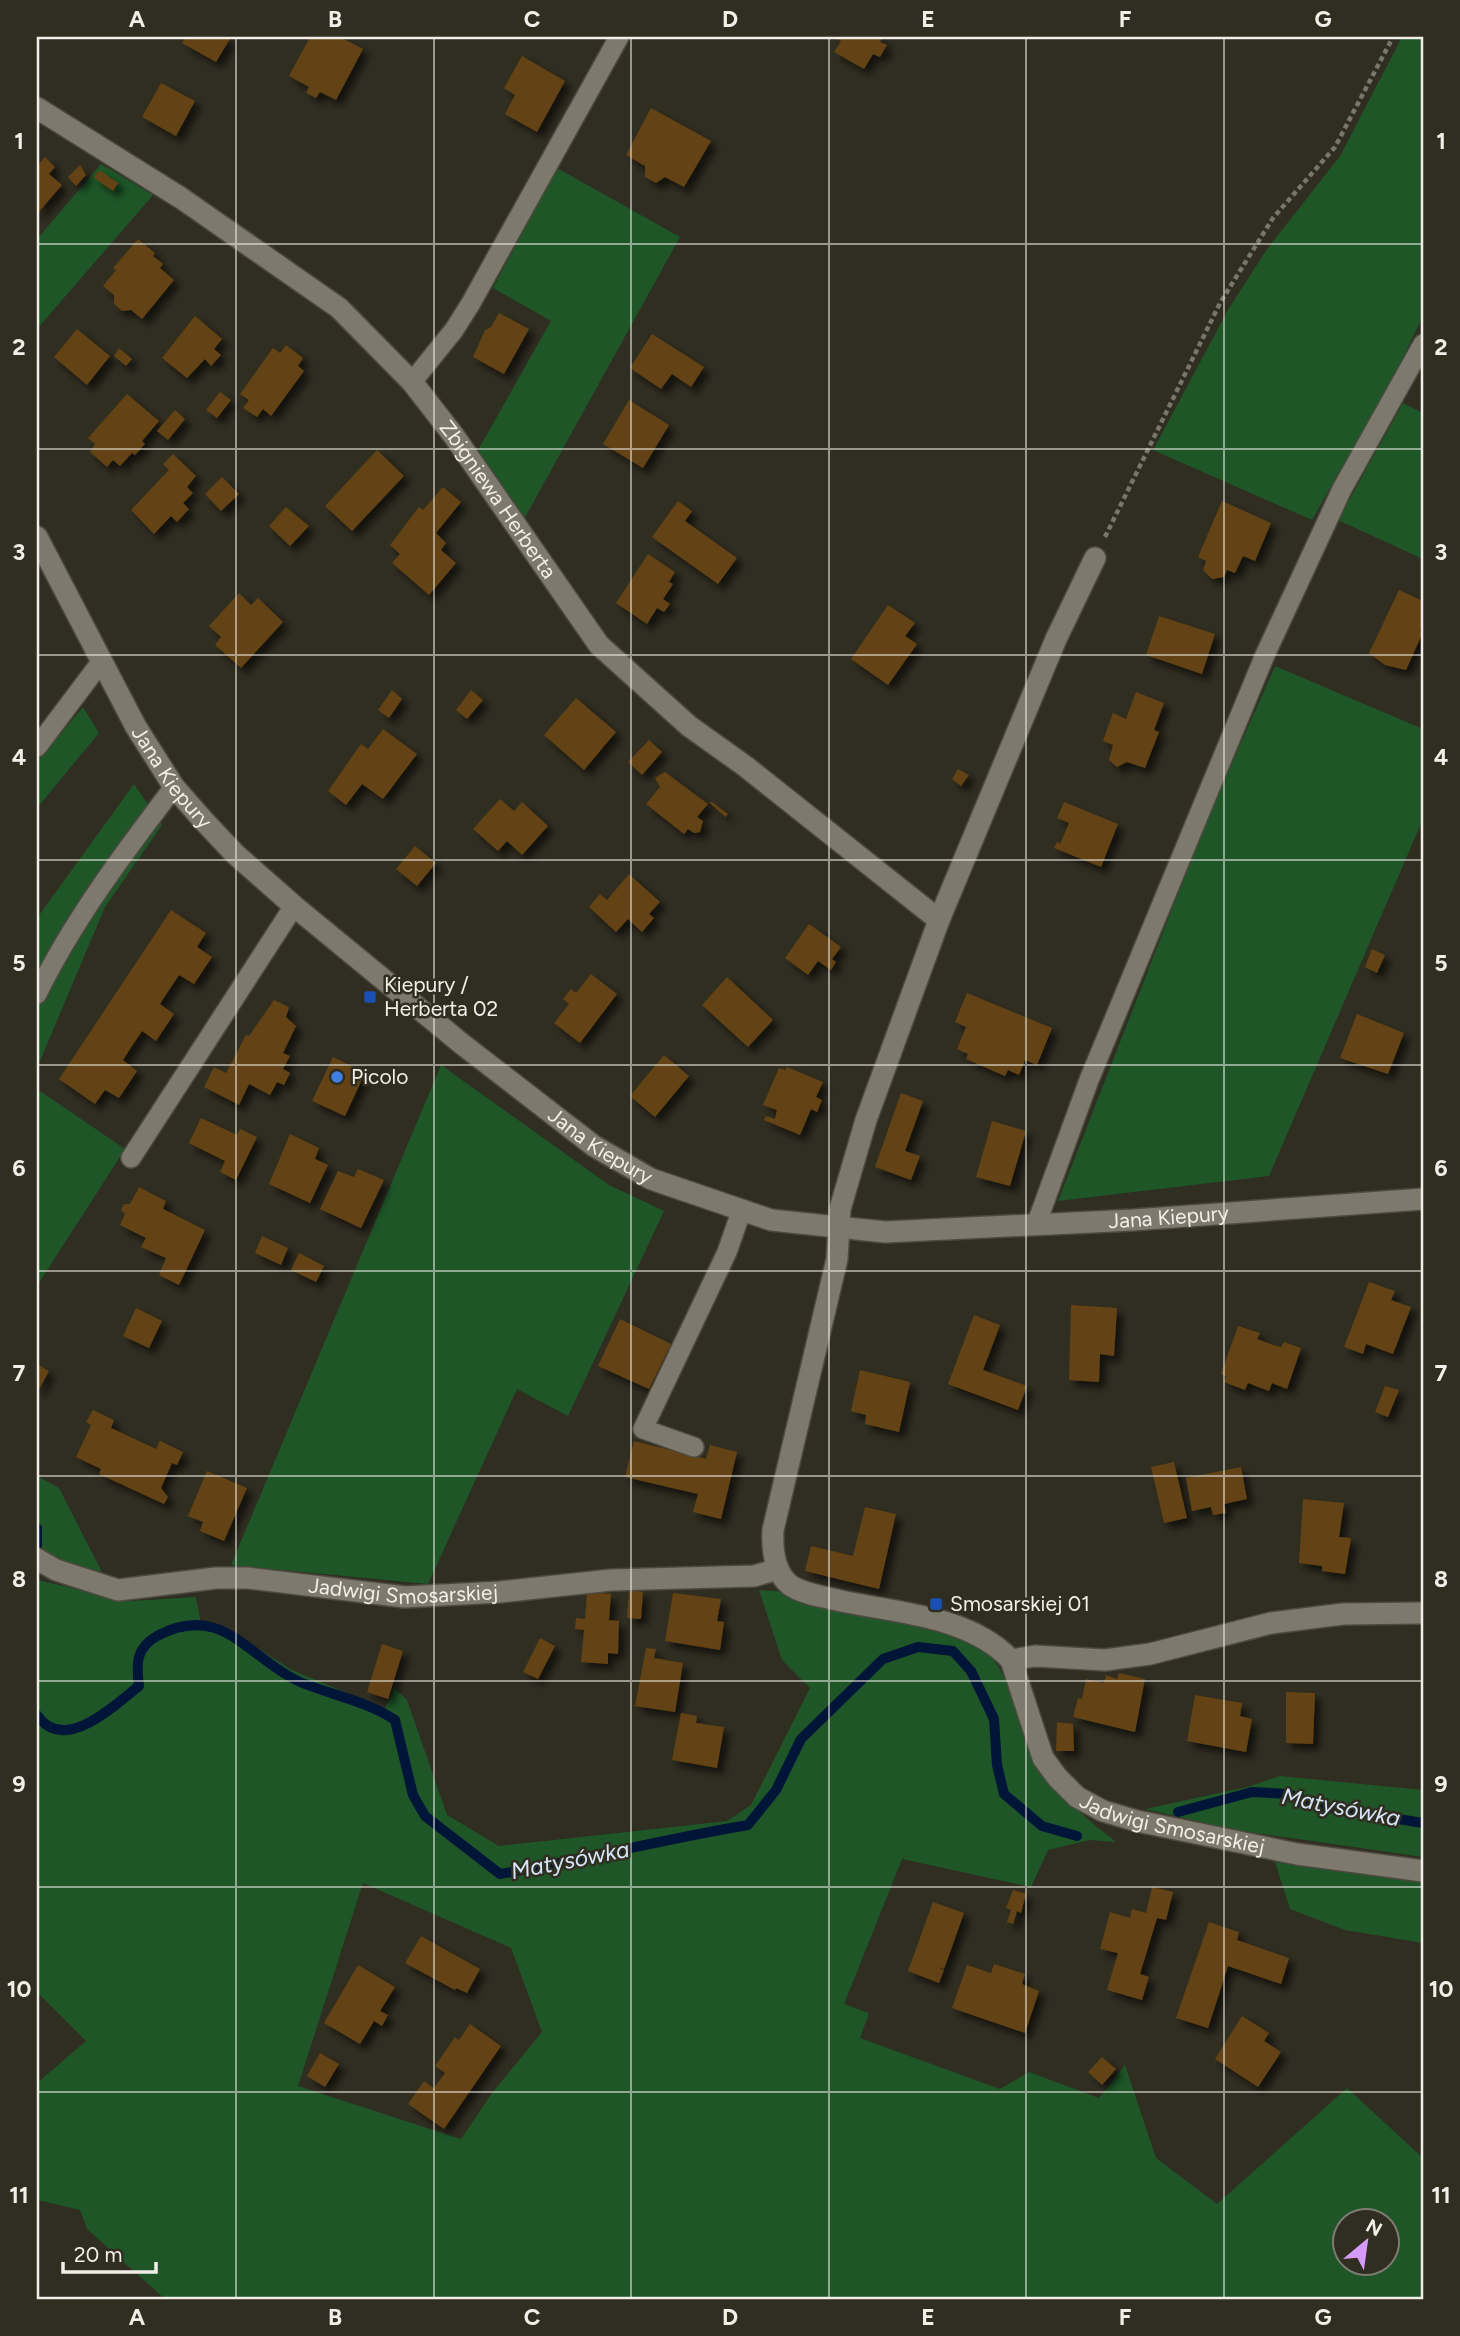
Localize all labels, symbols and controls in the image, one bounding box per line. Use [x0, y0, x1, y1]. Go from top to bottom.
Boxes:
text: A [129, 5, 146, 33]
text: B [328, 5, 342, 33]
text: C [524, 5, 541, 33]
text: D [722, 5, 738, 33]
text: E [921, 5, 935, 33]
text: F [1119, 5, 1132, 33]
text: G [1314, 5, 1332, 33]
text: 1 [14, 127, 24, 155]
text: 1 [1436, 127, 1446, 155]
text: 2 [12, 333, 26, 361]
text: 2 [1434, 333, 1448, 361]
street label: Zbigniewa Herberta [435, 415, 562, 583]
text: 3 [13, 538, 25, 566]
text: 3 [1435, 538, 1447, 566]
street label: Jana Kiepury [127, 721, 217, 833]
text: 4 [12, 743, 26, 771]
text: 4 [1434, 743, 1448, 771]
text: 5 [12, 949, 26, 977]
text: 5 [1434, 949, 1448, 977]
place label: Kiepury / Herberta 02 [384, 972, 498, 1021]
marker: Kiepury / Herberta 02 [362, 989, 378, 1005]
place label: Picolo [351, 1064, 408, 1089]
marker: Picolo [329, 1069, 345, 1085]
street label: Jana Kiepury [543, 1102, 657, 1189]
text: 6 [12, 1154, 26, 1182]
text: 6 [1434, 1154, 1448, 1182]
street label: Jana Kiepury [1108, 1200, 1230, 1233]
text: 7 [13, 1359, 26, 1387]
text: 7 [1435, 1359, 1448, 1387]
text: 8 [12, 1565, 26, 1593]
text: 8 [1434, 1565, 1448, 1593]
street label: Jadwigi Smosarskiej [307, 1572, 499, 1609]
place label: Smosarskiej 01 [950, 1591, 1090, 1616]
marker: Smosarskiej 01 [928, 1596, 944, 1612]
text: 9 [12, 1770, 26, 1798]
text: 9 [1434, 1770, 1448, 1798]
water label: Matysówka [1279, 1782, 1403, 1832]
street label: Jadwigi Smosarskiej [1076, 1788, 1267, 1859]
water label: Matysówka [508, 1835, 632, 1885]
text: 10 [7, 1975, 31, 2003]
text: 10 [1429, 1975, 1453, 2003]
text: 11 [9, 2181, 29, 2209]
text: 11 [1431, 2181, 1451, 2209]
north arrow [1330, 2206, 1400, 2276]
text: N [1362, 2214, 1386, 2241]
scale bar [63, 2231, 156, 2275]
text: 20 m [74, 2242, 122, 2267]
text: A [129, 2303, 146, 2331]
text: B [328, 2303, 342, 2331]
text: C [524, 2303, 541, 2331]
text: D [722, 2303, 738, 2331]
text: E [921, 2303, 935, 2331]
text: F [1119, 2303, 1132, 2331]
text: G [1314, 2303, 1332, 2331]

